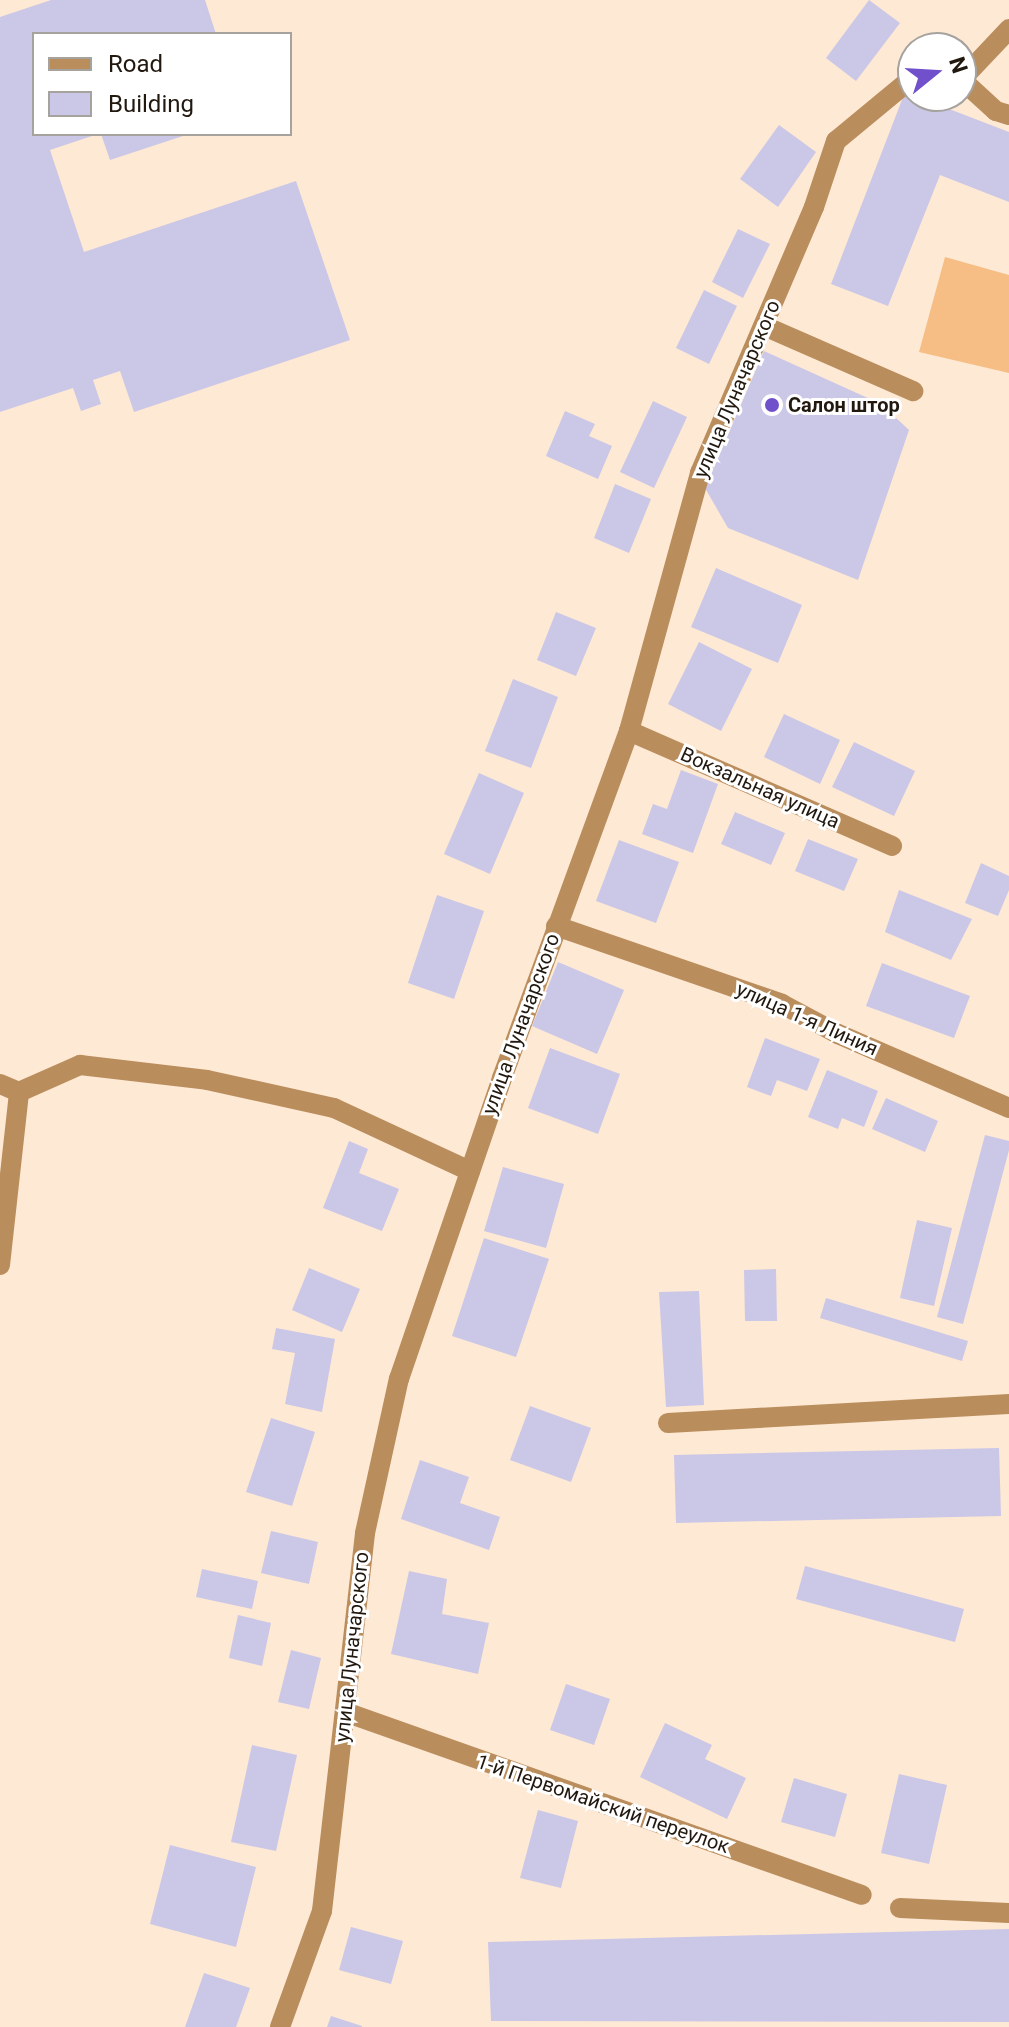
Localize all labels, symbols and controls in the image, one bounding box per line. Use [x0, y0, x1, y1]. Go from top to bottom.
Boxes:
legend [32, 32, 292, 136]
north arrow [897, 32, 977, 112]
text: Road [108, 50, 163, 78]
text: N [944, 54, 973, 76]
text: Building [108, 90, 194, 118]
street label: улица Луначарского [689, 296, 785, 482]
place label: Салон штор [788, 393, 900, 417]
marker: Салон штор [763, 396, 781, 414]
street label: Вокзальная улица [677, 742, 843, 834]
street label: улица Луначарского [477, 930, 565, 1118]
street label: улица 1-я Линия [733, 977, 881, 1061]
street label: улица Луначарского [330, 1551, 374, 1743]
street label: 1-й Первомайский переулок [474, 1749, 732, 1859]

